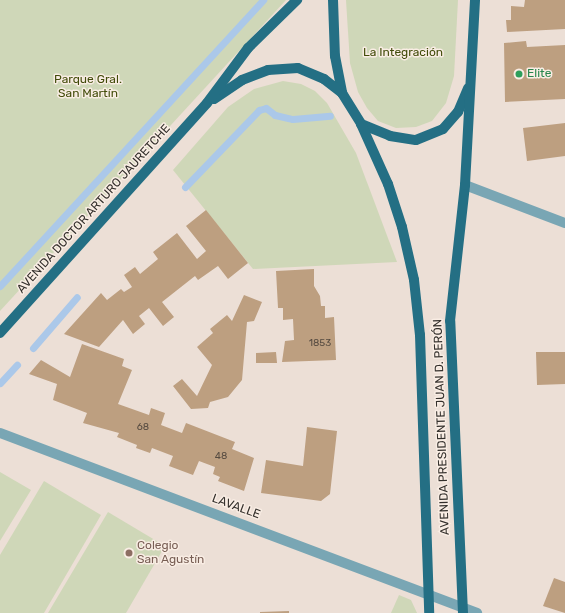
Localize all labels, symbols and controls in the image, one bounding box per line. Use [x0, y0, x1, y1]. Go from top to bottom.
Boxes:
park label: La Integración [363, 46, 443, 60]
place label: Elite [527, 67, 552, 81]
marker: Elite [514, 69, 524, 79]
park label: Parque Gral. San Martín [54, 73, 122, 101]
street label: AVENIDA DOCTOR ARTURO JAURETCHE [14, 121, 174, 297]
street label: AVENIDA PRESIDENTE JUAN D. PERÓN [431, 319, 453, 535]
house number: 1853 [309, 338, 331, 350]
house number: 68 [137, 422, 149, 434]
house number: 48 [215, 451, 227, 463]
street label: LAVALLE [210, 492, 262, 522]
place label: Colegio San Agustín [137, 539, 205, 567]
marker: Colegio San Agustín [124, 548, 134, 558]

